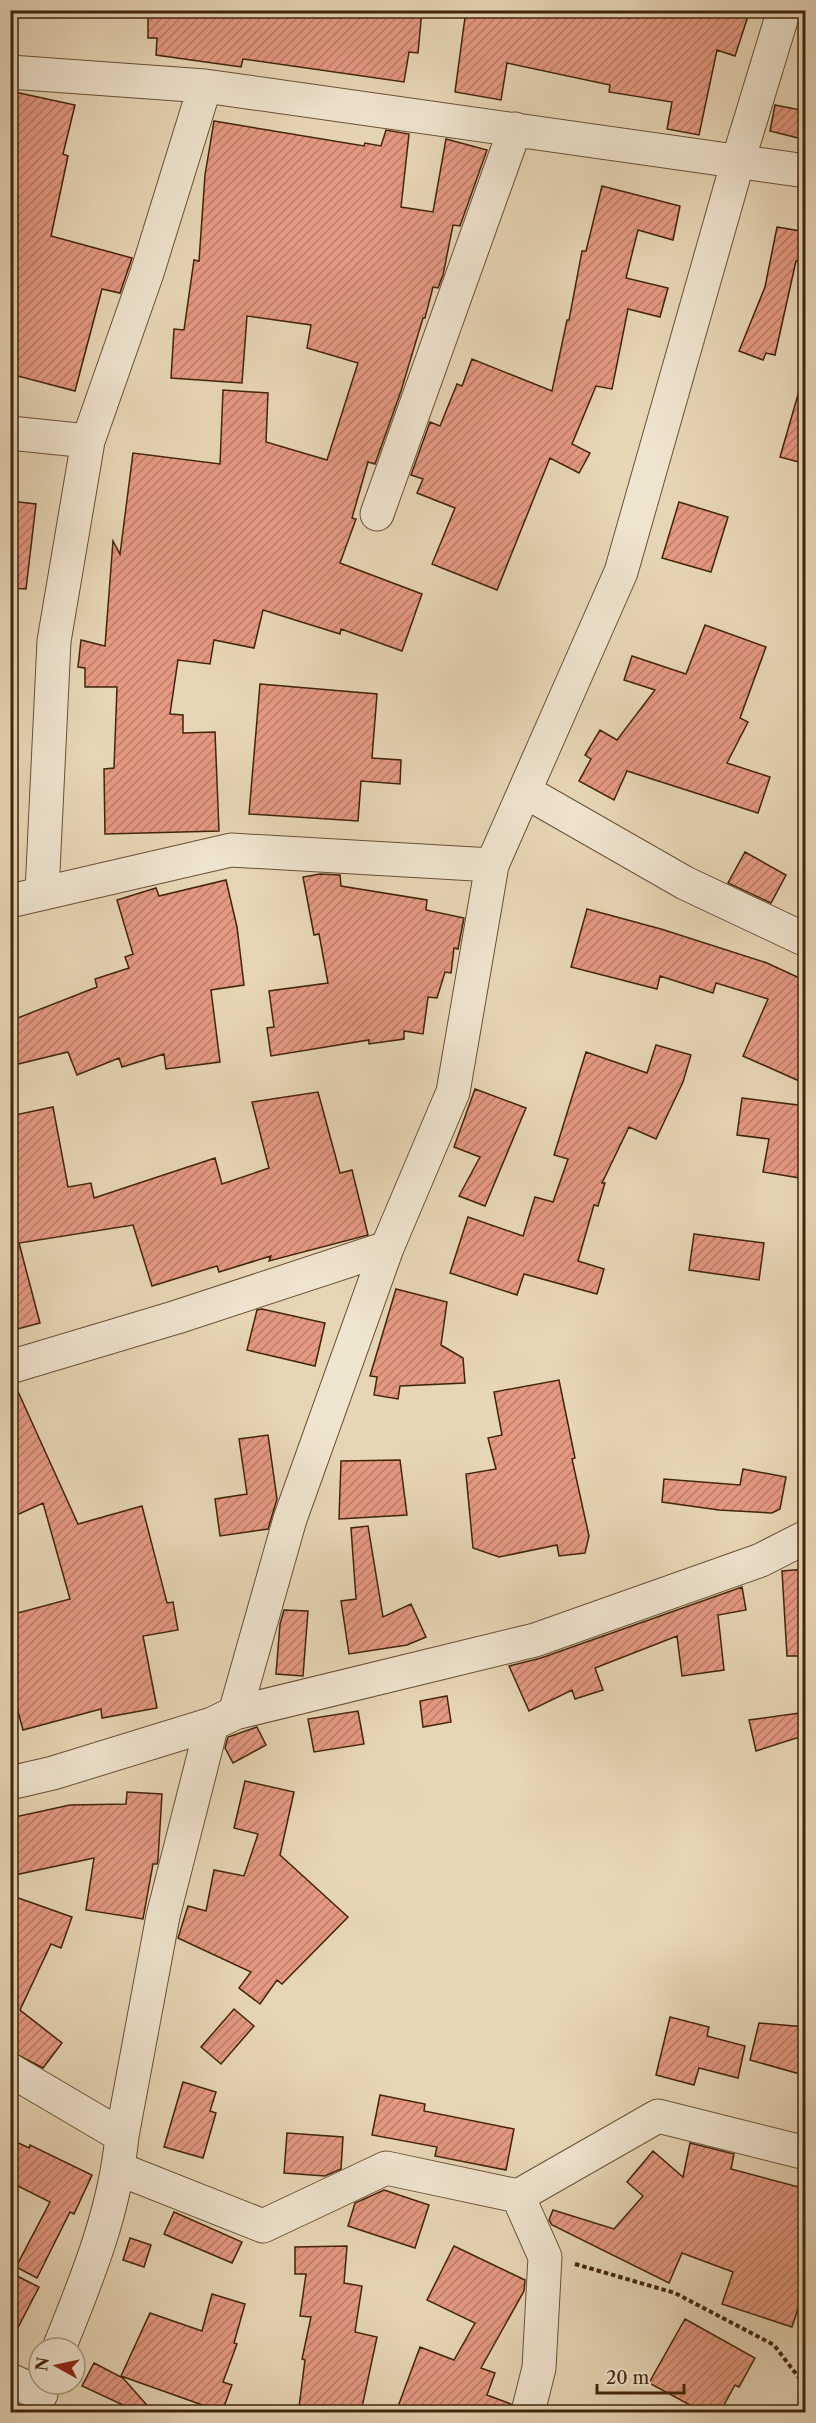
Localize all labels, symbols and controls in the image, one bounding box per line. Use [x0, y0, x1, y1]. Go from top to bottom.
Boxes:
north arrow [27, 2336, 87, 2396]
text: N [31, 2356, 53, 2372]
scale bar [597, 2357, 684, 2395]
text: 20 m [606, 2367, 650, 2389]

